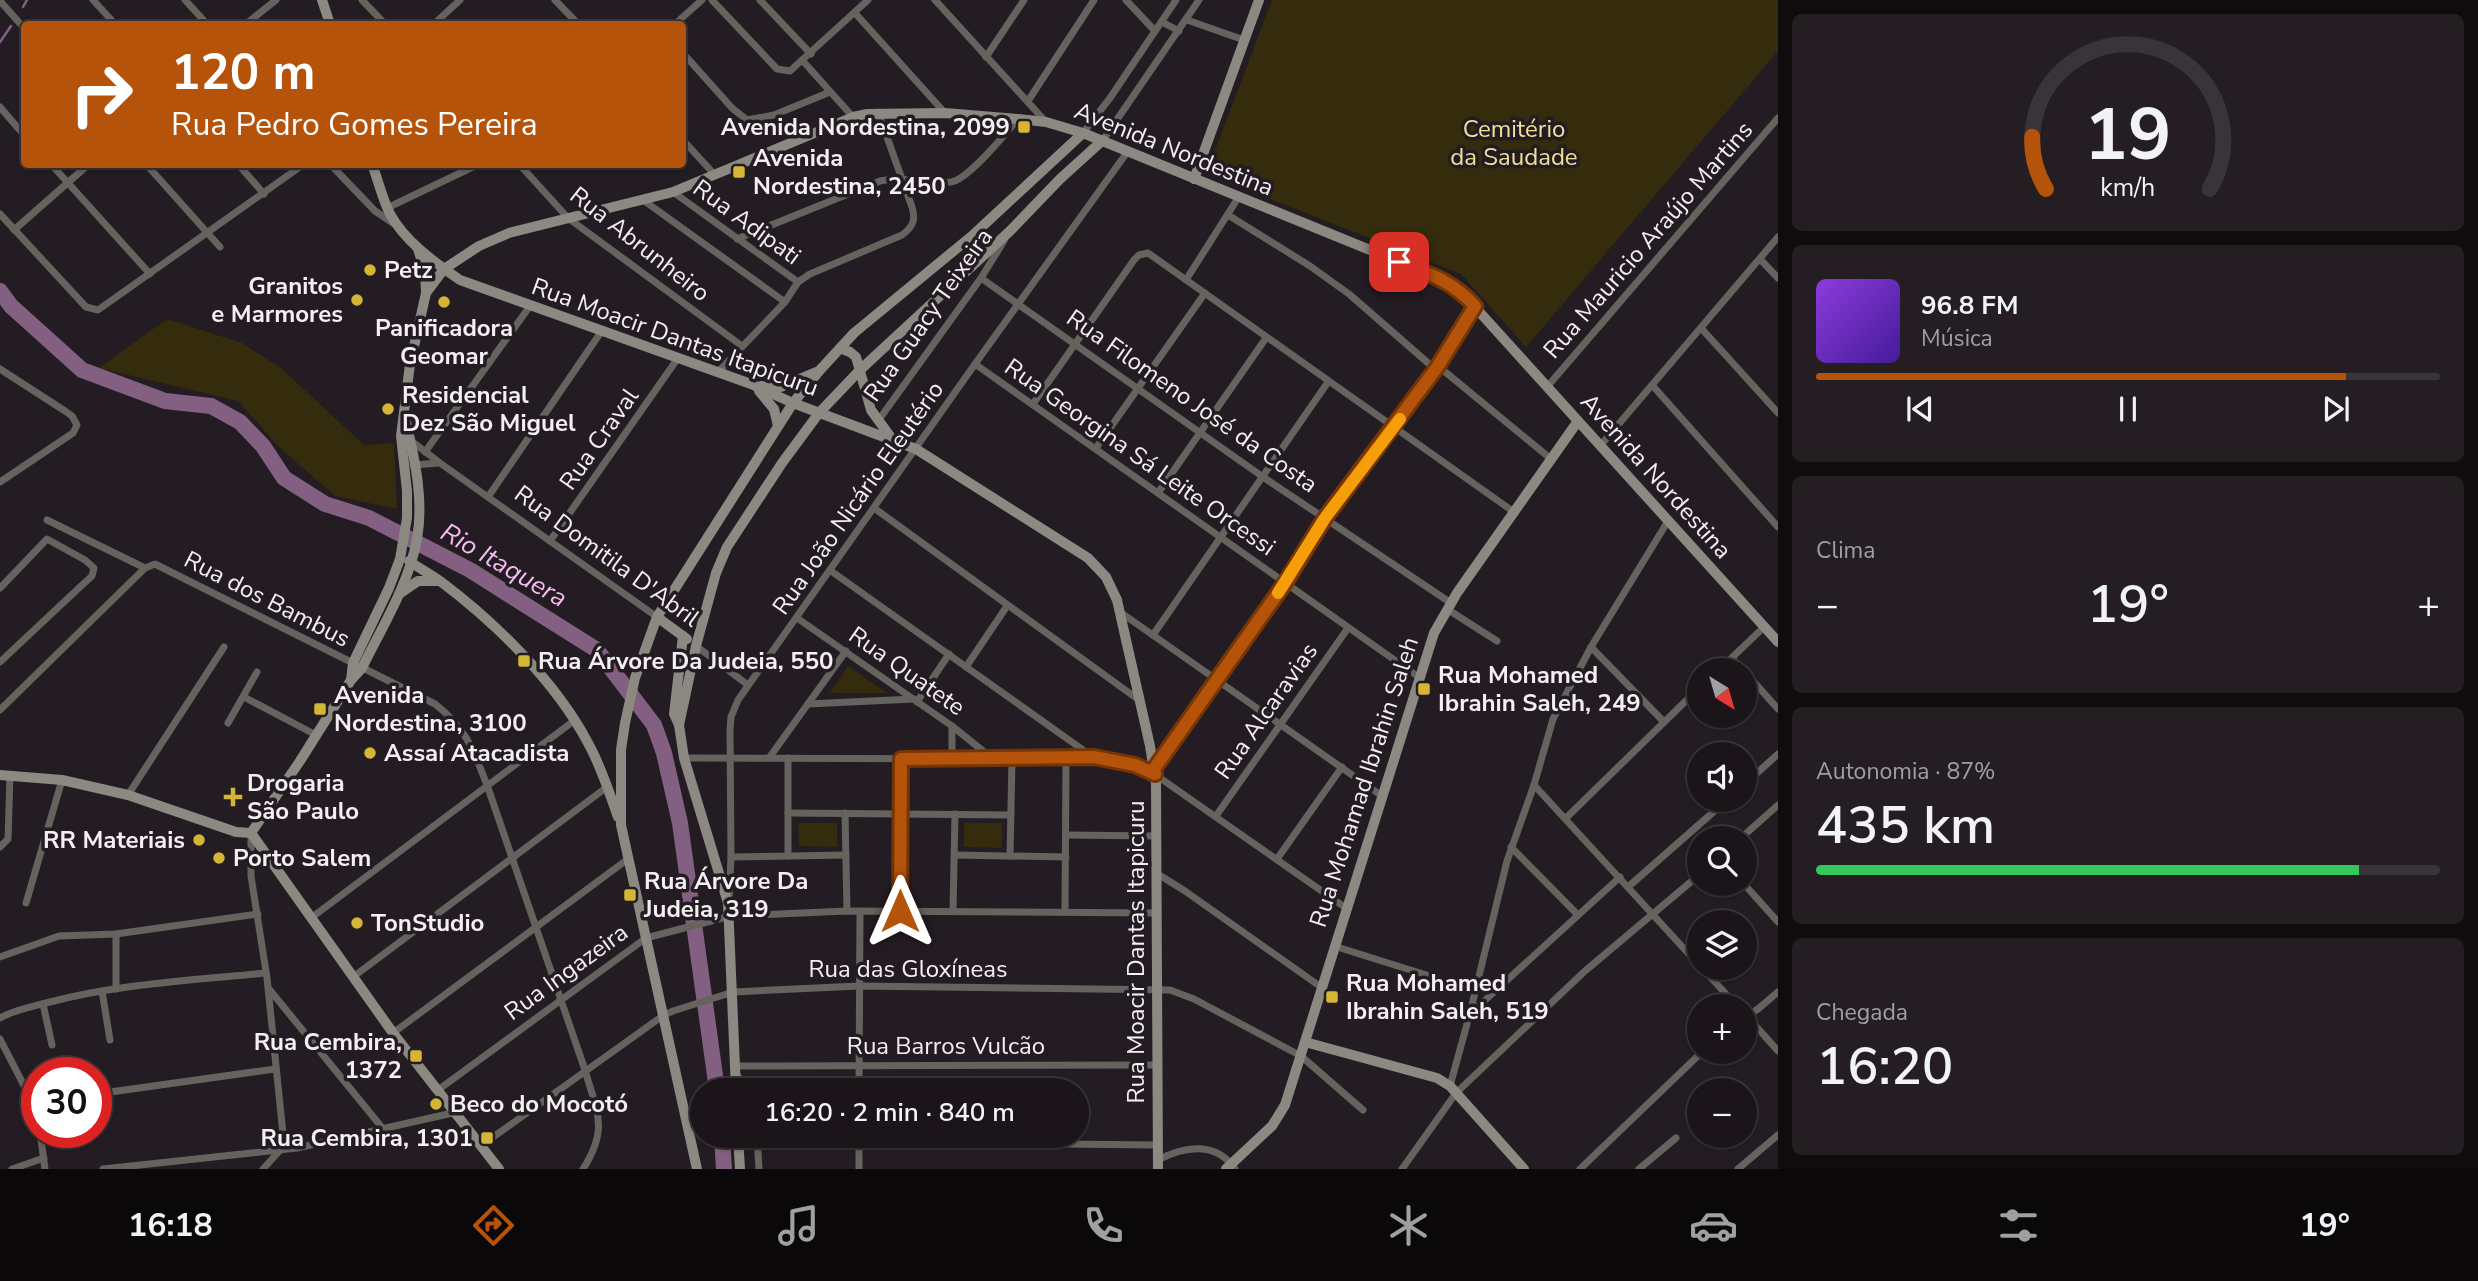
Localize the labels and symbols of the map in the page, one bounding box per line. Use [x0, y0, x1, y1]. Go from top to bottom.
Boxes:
street label: Avenida Nordestina [1070, 94, 1278, 204]
place label: Avenida Nordestina, 2099 [721, 111, 1010, 143]
park label: Cemitério da Saudade [1450, 113, 1578, 173]
street label: Rua Mauricio Araújo Martins [1536, 115, 1760, 365]
marker: Avenida Nordestina, 2099 [1016, 119, 1032, 135]
place label: Avenida Nordestina, 2450 [753, 142, 946, 202]
marker: Avenida Nordestina, 2450 [731, 164, 747, 180]
street label: Rua Adipati [687, 172, 807, 272]
street label: Rua Abrunheiro [563, 179, 717, 309]
street label: Rua Guacy Teixeira [856, 222, 1000, 408]
pin [1369, 232, 1429, 292]
place label: Petz [384, 254, 433, 286]
marker: Petz [362, 262, 378, 278]
place label: Granitos e Marmores [211, 270, 343, 330]
street label: Rua Moacir Dantas Itapicuru [527, 270, 823, 404]
marker: Granitos e Marmores [349, 292, 365, 308]
marker: Panificadora Geomar [436, 294, 452, 310]
street label: Rua Filomeno José da Costa [1060, 302, 1324, 500]
place label: Panificadora Geomar [375, 312, 513, 372]
street label: Rua Georgina Sá Leite Orcessi [998, 351, 1282, 563]
street label: Rua João Nicário Eleutério [765, 375, 951, 621]
place label: Residencial Dez São Miguel [402, 379, 576, 439]
street label: Rua Craval [552, 382, 646, 496]
street label: Avenida Nordestina [1573, 387, 1739, 565]
marker: Residencial Dez São Miguel [380, 401, 396, 417]
street label: Rua Domitila D'Abril [508, 478, 706, 634]
water label: Rio Itaquera [434, 515, 574, 615]
street label: Rua dos Bambus [179, 543, 355, 655]
street label: Rua Quatete [842, 619, 972, 723]
street label: Rua Mohamad Ibrahin Saleh [1302, 633, 1426, 931]
street label: Rua Alcaravias [1207, 636, 1325, 786]
place label: Rua Árvore Da Judeia, 550 [538, 645, 834, 677]
marker: Rua Árvore Da Judeia, 550 [516, 653, 532, 669]
north arrow [1687, 658, 1757, 728]
place label: Rua Mohamed Ibrahin Saleh, 249 [1438, 659, 1641, 719]
place label: Avenida Nordestina, 3100 [334, 679, 527, 739]
marker: Rua Mohamed Ibrahin Saleh, 249 [1416, 681, 1432, 697]
marker: Avenida Nordestina, 3100 [312, 701, 328, 717]
place label: Assaí Atacadista [384, 737, 570, 769]
marker: Assaí Atacadista [362, 745, 378, 761]
place label: Drogaria São Paulo [247, 767, 359, 827]
marker: Drogaria São Paulo [225, 789, 241, 805]
street label: Rua Moacir Dantas Itapicuru [1120, 801, 1152, 1103]
place label: RR Materiais [43, 824, 185, 856]
marker: RR Materiais [191, 832, 207, 848]
place label: Porto Salem [233, 842, 371, 874]
marker: Porto Salem [211, 850, 227, 866]
place label: Rua Árvore Da Judeia, 319 [643, 865, 808, 925]
position arrow [863, 874, 937, 948]
marker: Rua Árvore Da Judeia, 319 [622, 887, 638, 903]
place label: TonStudio [371, 907, 484, 939]
marker: TonStudio [349, 915, 365, 931]
street label: Rua Ingazeira [498, 916, 634, 1028]
street label: Rua das Gloxíneas [808, 953, 1008, 985]
place label: Rua Mohamed Ibrahin Saleh, 519 [1346, 967, 1549, 1027]
marker: Rua Mohamed Ibrahin Saleh, 519 [1324, 989, 1340, 1005]
place label: Rua Cembira, 1372 [254, 1026, 402, 1086]
street label: Rua Barros Vulcão [847, 1030, 1045, 1062]
marker: Rua Cembira, 1372 [408, 1048, 424, 1064]
speed limit sign: 30 [21, 1057, 112, 1148]
place label: Beco do Mocotó [450, 1088, 628, 1120]
marker: Beco do Mocotó [428, 1096, 444, 1112]
place label: Rua Cembira, 1301 [261, 1122, 473, 1154]
marker: Rua Cembira, 1301 [479, 1130, 495, 1146]

